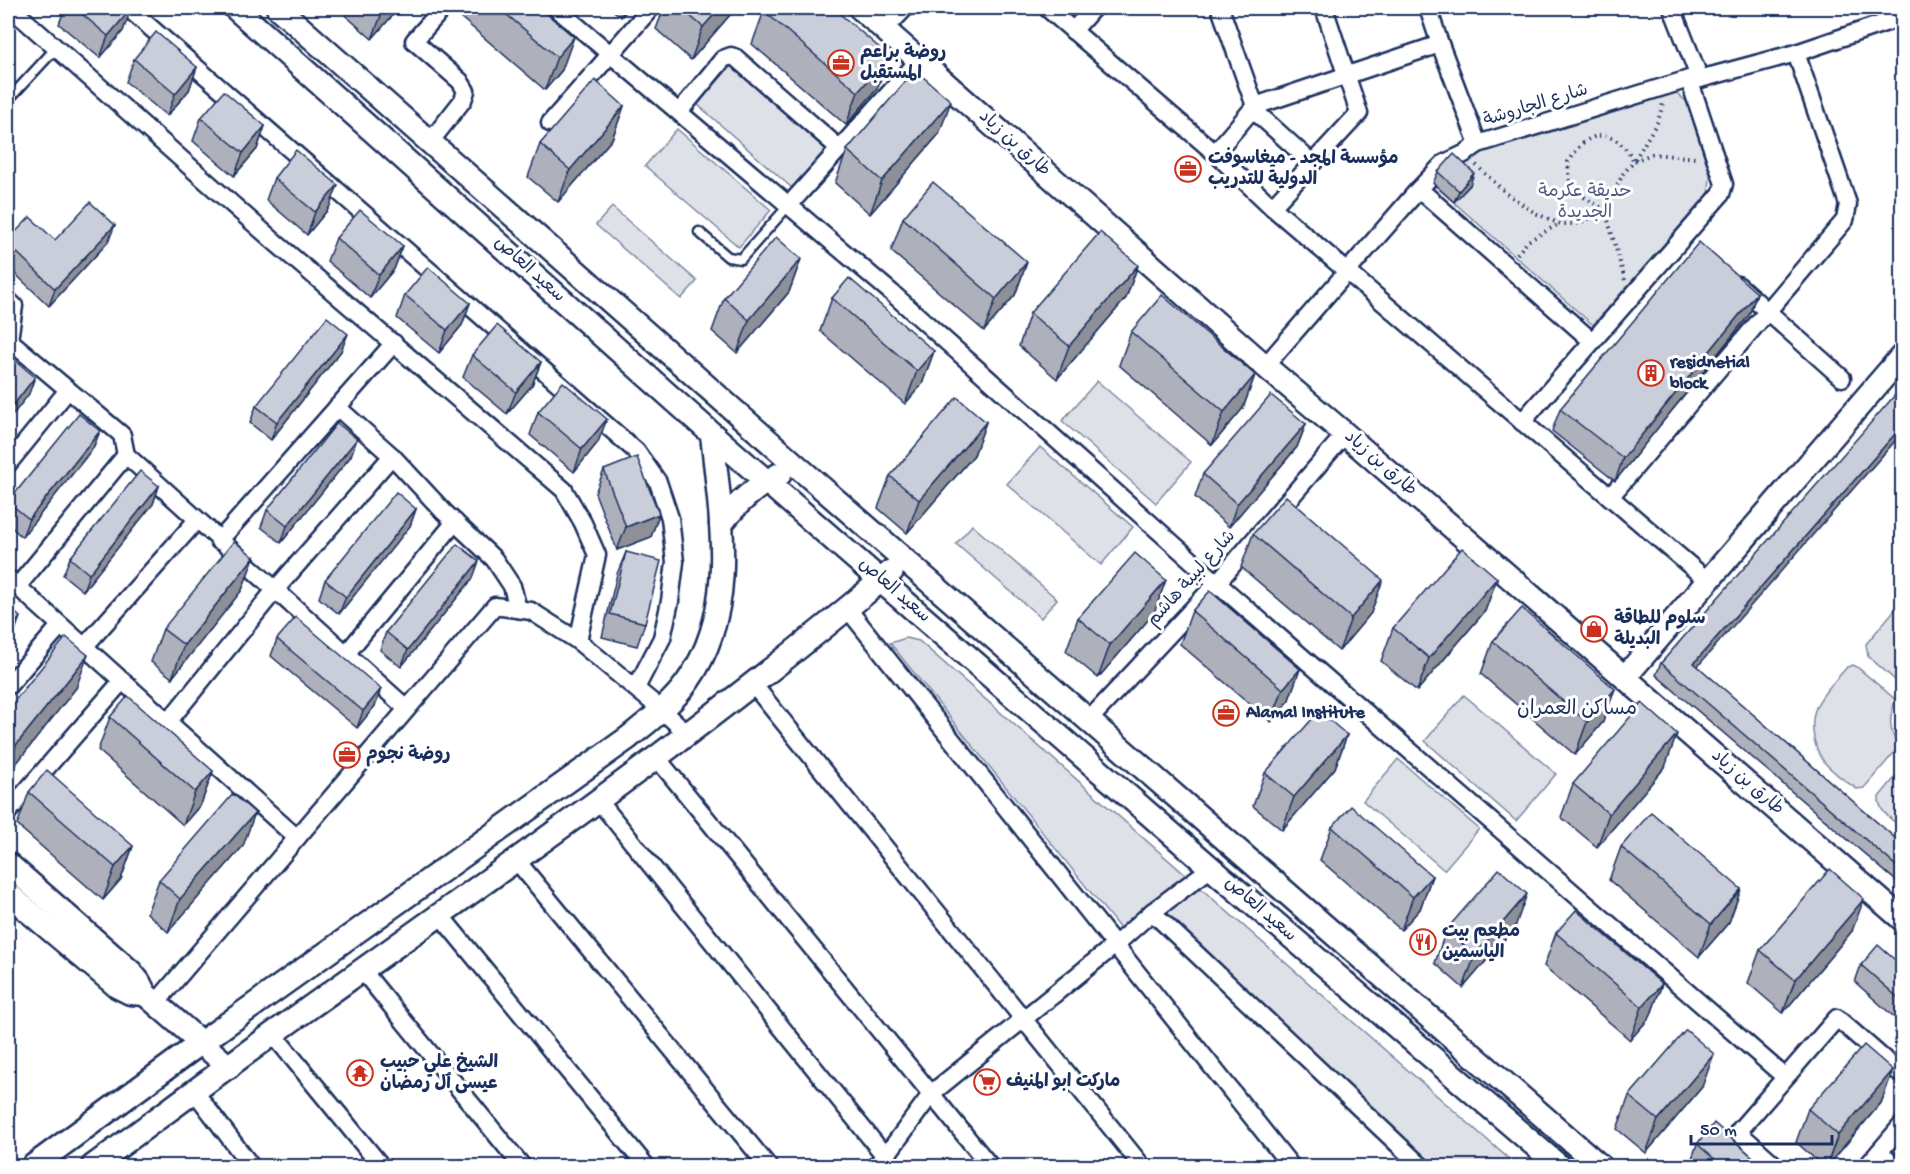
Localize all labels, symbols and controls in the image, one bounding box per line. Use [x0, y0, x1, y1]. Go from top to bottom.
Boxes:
place label: روضة براعم المستقبل [860, 42, 946, 85]
office icon: روضة براعم المستقبل [826, 48, 856, 78]
street label: شارع الجاروشة [1481, 80, 1591, 132]
street label: طارق بن زياد [974, 106, 1054, 182]
place label: مؤسسة المجد - ميغاسوفت الدولية للتدريب [1208, 147, 1398, 191]
office icon: مؤسسة المجد - ميغاسوفت الدولية للتدريب [1173, 154, 1203, 184]
park label: حديقة عكرمة الجديدة [1538, 182, 1632, 224]
street label: سعيد العاص [489, 233, 569, 307]
place label: residnetial block [1669, 353, 1750, 395]
building icon: residnetial block [1636, 358, 1666, 388]
street label: طارق بن زياد [1339, 427, 1421, 501]
street label: شارع لبيبة هاشم [1143, 526, 1242, 632]
street label: سعيد العاص [854, 554, 934, 628]
place label: سلوم للطاقة البديلة [1614, 607, 1706, 651]
shop icon: سلوم للطاقة البديلة [1579, 614, 1609, 644]
office icon: Alamal Institute [1211, 698, 1241, 728]
district label: مساكن العمران [1517, 698, 1637, 722]
place label: Alamal Institute [1245, 703, 1365, 724]
office icon: روضة نجوم [332, 740, 362, 770]
place label: روضة نجوم [366, 744, 450, 767]
street label: طارق بن زياد [1706, 746, 1788, 820]
street label: سعيد العاص [1220, 873, 1300, 947]
place label: مطعم بيت الياسمين [1442, 922, 1520, 964]
restaurant icon: مطعم بيت الياسمين [1408, 927, 1438, 957]
place label: الشيخ علي حبيب عيسى ٱل رمضان [380, 1052, 498, 1095]
temple icon: الشيخ علي حبيب عيسى ٱل رمضان [345, 1058, 375, 1088]
supermarket icon: ماركت ابو المنيف [972, 1067, 1002, 1097]
place label: ماركت ابو المنيف [1006, 1072, 1120, 1093]
scale bar [1691, 1108, 1832, 1146]
text: 50 m [1700, 1121, 1737, 1142]

